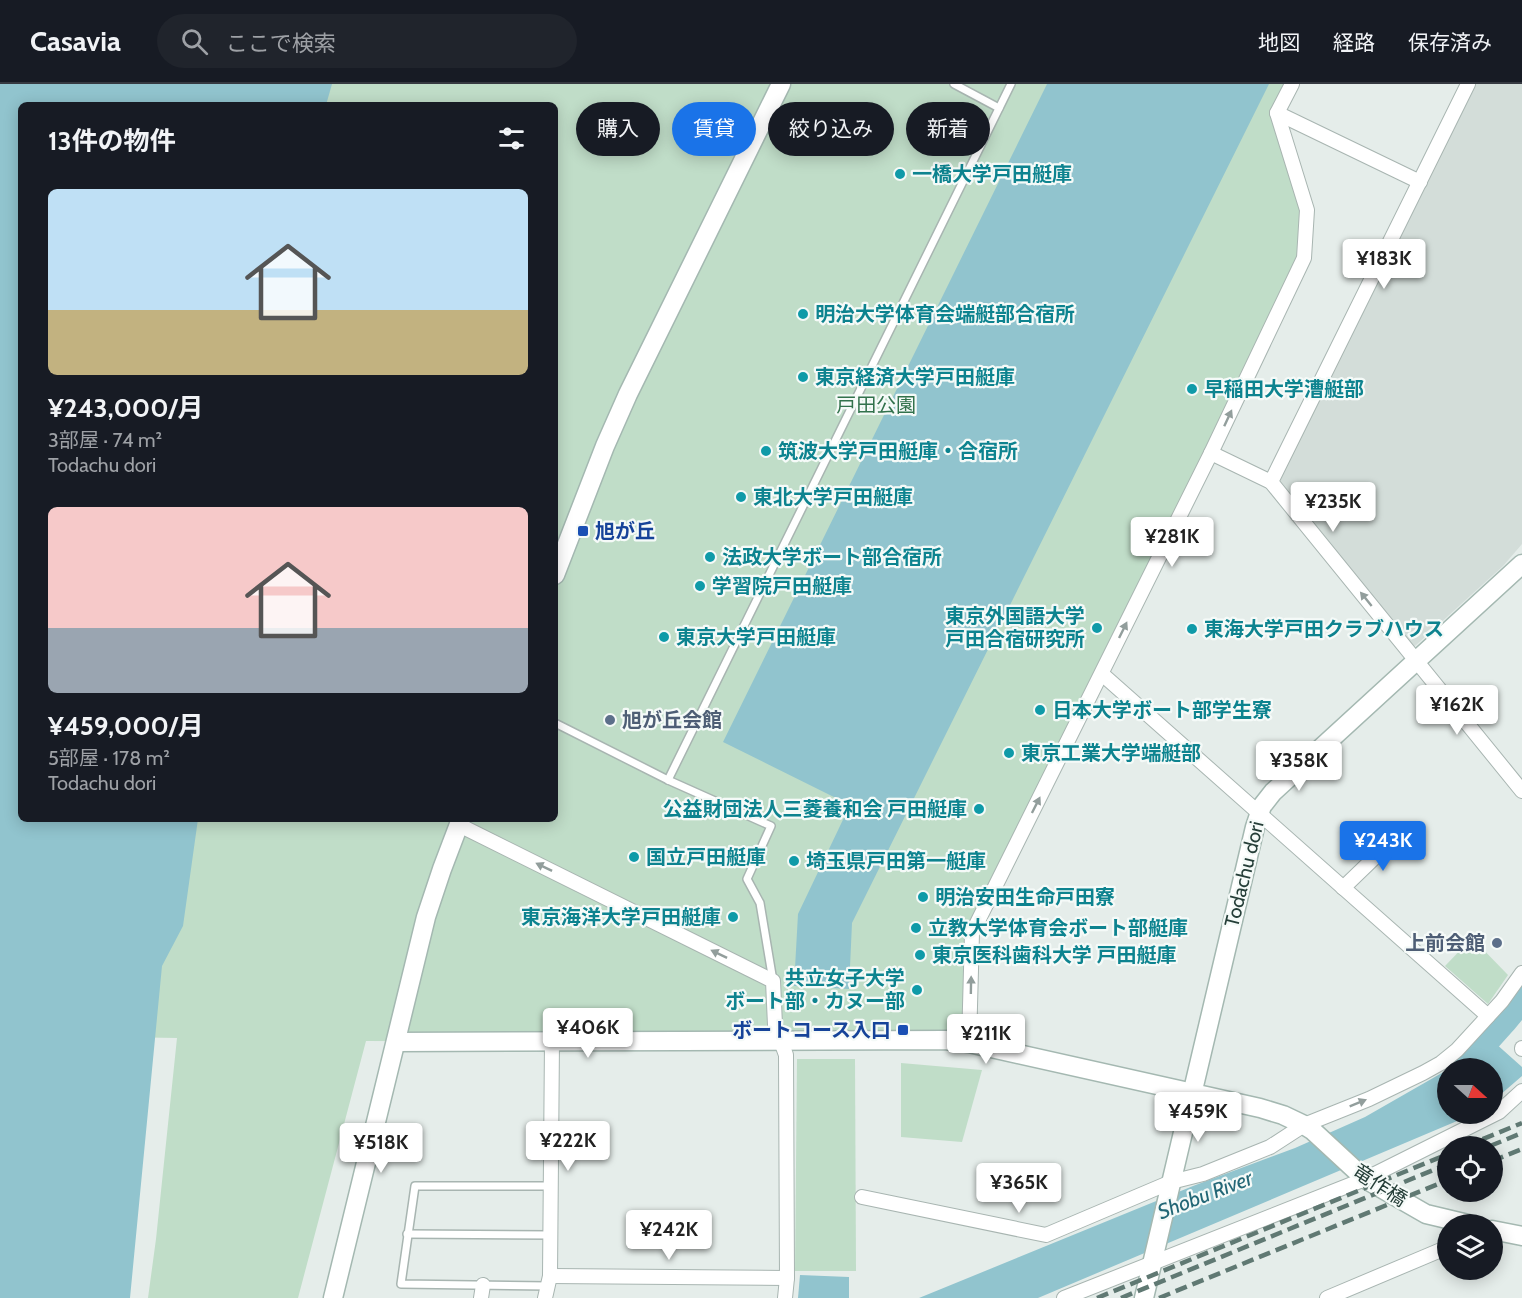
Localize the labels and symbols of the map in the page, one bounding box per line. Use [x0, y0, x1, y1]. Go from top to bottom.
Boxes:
place label: 一橋大学戸田艇庫 [912, 162, 1072, 186]
marker: 一橋大学戸田艇庫 [893, 167, 907, 181]
pin: ¥183K [1342, 239, 1426, 290]
place label: 明治大学体育会端艇部合宿所 [815, 302, 1075, 326]
marker: 明治大学体育会端艇部合宿所 [796, 307, 810, 321]
place label: 東京経済大学戸田艇庫 [815, 365, 1015, 389]
marker: 東京経済大学戸田艇庫 [796, 370, 810, 384]
place label: 早稲田大学漕艇部 [1204, 377, 1364, 401]
marker: 早稲田大学漕艇部 [1185, 382, 1199, 396]
park label: 戸田公園 [836, 393, 916, 417]
one-way arrow [1223, 409, 1232, 426]
place label: 筑波大学戸田艇庫・合宿所 [778, 439, 1018, 463]
marker: 筑波大学戸田艇庫・合宿所 [759, 444, 773, 458]
pin: ¥235K [1291, 482, 1375, 533]
place label: 東北大学戸田艇庫 [753, 485, 913, 509]
marker: 東北大学戸田艇庫 [734, 490, 748, 504]
pin: ¥281K [1130, 517, 1214, 568]
place label: 旭が丘 [595, 519, 655, 543]
marker: 旭が丘 [576, 524, 590, 538]
place label: 法政大学ボート部合宿所 [722, 545, 942, 569]
marker: 法政大学ボート部合宿所 [703, 550, 717, 564]
place label: 学習院戸田艇庫 [712, 574, 852, 598]
marker: 学習院戸田艇庫 [693, 579, 707, 593]
one-way arrow [1361, 592, 1373, 607]
place label: 東京外国語大学 戸田合宿研究所 [945, 604, 1085, 651]
place label: 東海大学戸田クラブハウス [1204, 617, 1444, 641]
marker: 東京外国語大学 戸田合宿研究所 [1090, 621, 1104, 635]
one-way arrow [1119, 622, 1128, 639]
marker: 東海大学戸田クラブハウス [1185, 622, 1199, 636]
place label: 東京大学戸田艇庫 [676, 625, 836, 649]
marker: 東京大学戸田艇庫 [657, 630, 671, 644]
pin: ¥162K [1415, 685, 1499, 736]
place label: 日本大学ボート部学生寮 [1052, 698, 1272, 722]
marker: 日本大学ボート部学生寮 [1033, 703, 1047, 717]
place label: 旭が丘会館 [622, 708, 722, 732]
marker: 旭が丘会館 [603, 713, 617, 727]
place label: 東京工業大学端艇部 [1021, 741, 1201, 765]
pin: ¥358K [1257, 741, 1341, 792]
marker: 東京工業大学端艇部 [1002, 746, 1016, 760]
one-way arrow [1031, 796, 1041, 813]
place label: 公益財団法人三菱養和会 戸田艇庫 [663, 797, 967, 821]
marker: 公益財団法人三菱養和会 戸田艇庫 [972, 802, 986, 816]
street label: Todachu dori [1219, 819, 1269, 929]
pin: ¥243K [1341, 821, 1425, 872]
place label: 国立戸田艇庫 [646, 845, 766, 869]
place label: 埼玉県戸田第一艇庫 [806, 849, 986, 873]
marker: 国立戸田艇庫 [627, 850, 641, 864]
marker: 埼玉県戸田第一艇庫 [787, 854, 801, 868]
one-way arrow [535, 863, 552, 872]
place label: 明治安田生命戸田寮 [935, 885, 1115, 909]
marker: 明治安田生命戸田寮 [916, 890, 930, 904]
place label: 東京海洋大学戸田艇庫 [521, 905, 721, 929]
marker: 東京海洋大学戸田艇庫 [726, 910, 740, 924]
place label: 立教大学体育会ボート部艇庫 [928, 916, 1188, 940]
marker: 立教大学体育会ボート部艇庫 [909, 921, 923, 935]
place label: 上前会館 [1405, 931, 1485, 955]
marker: 上前会館 [1490, 936, 1504, 950]
place label: 東京医科歯科大学 戸田艇庫 [932, 943, 1177, 967]
marker: 東京医科歯科大学 戸田艇庫 [913, 948, 927, 962]
one-way arrow [710, 949, 727, 959]
place label: 共立女子大学 ボート部・カヌー部 [725, 966, 905, 1013]
one-way arrow [966, 975, 975, 994]
marker: 共立女子大学 ボート部・カヌー部 [910, 983, 924, 997]
pin: ¥406K [546, 1008, 630, 1059]
pin: ¥211K [944, 1014, 1028, 1065]
place label: ボートコース入口 [732, 1018, 891, 1042]
marker: ボートコース入口 [896, 1023, 910, 1037]
north arrow [1437, 1058, 1503, 1124]
pin: ¥459K [1156, 1092, 1240, 1143]
one-way arrow [1350, 1098, 1368, 1108]
pin: ¥222K [526, 1121, 610, 1172]
pin: ¥518K [339, 1123, 423, 1174]
street label: 竜作橋 [1348, 1159, 1412, 1211]
pin: ¥365K [977, 1163, 1061, 1214]
water label: Shobu River [1154, 1164, 1257, 1224]
pin: ¥242K [627, 1210, 711, 1261]

